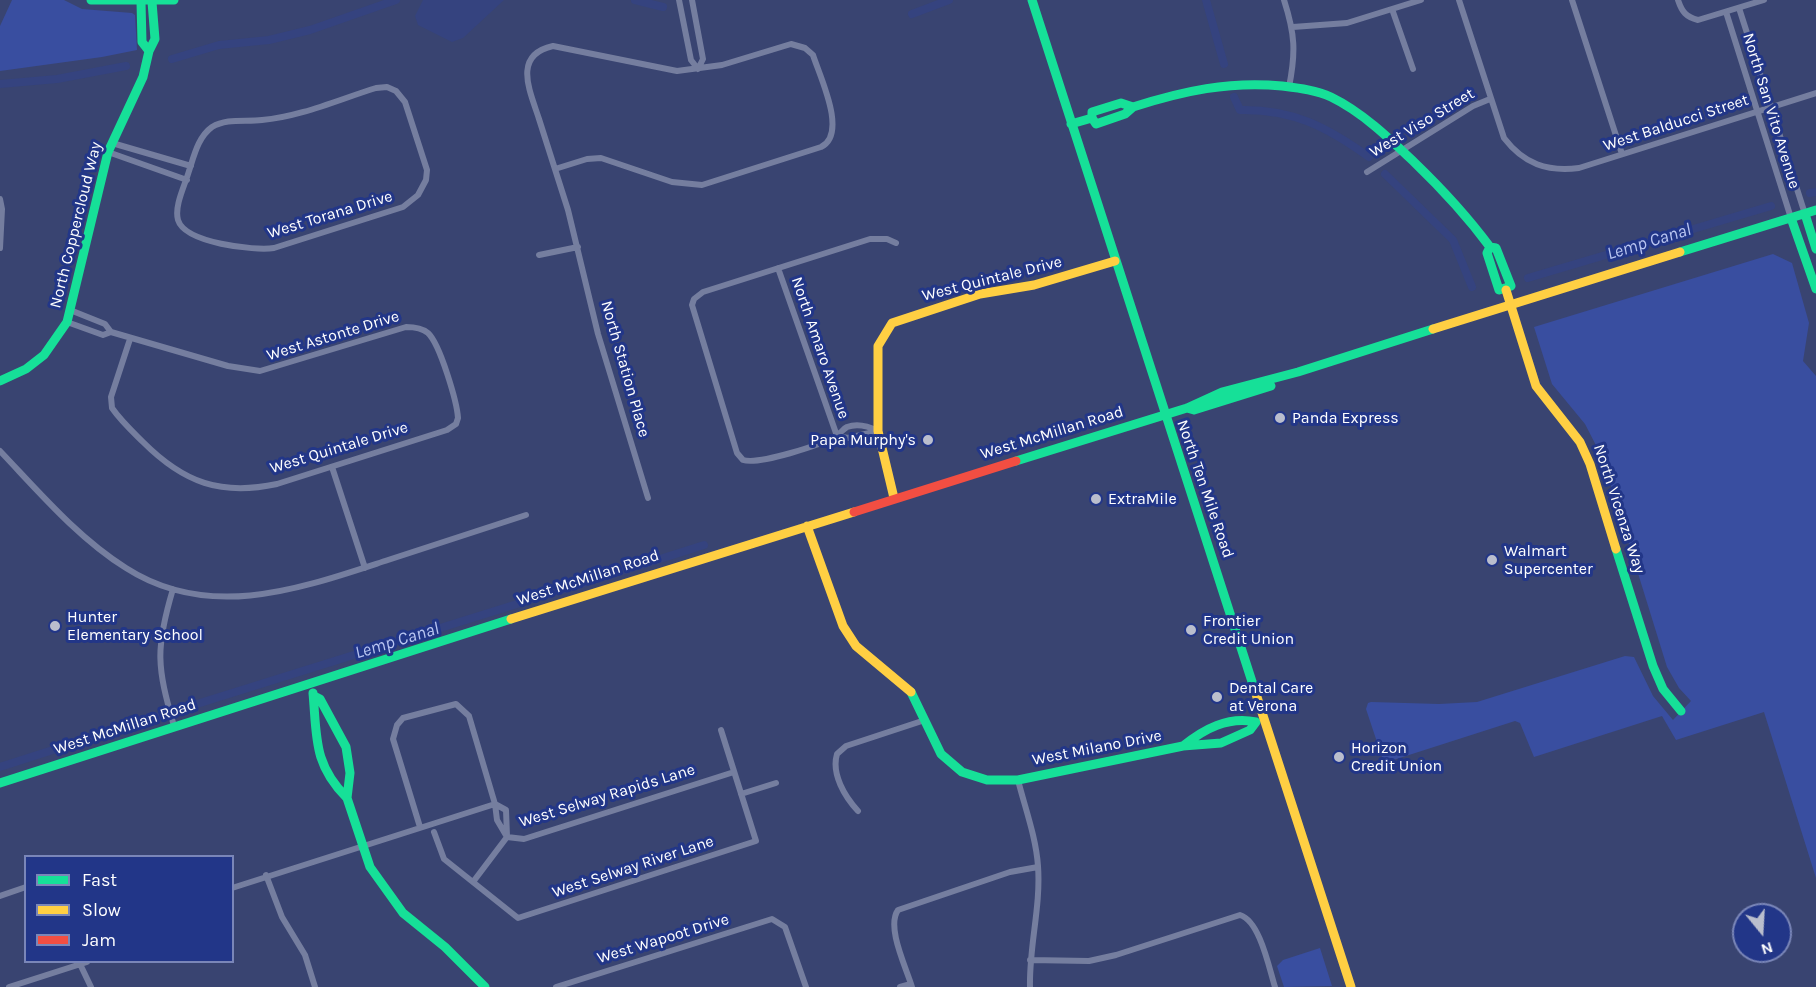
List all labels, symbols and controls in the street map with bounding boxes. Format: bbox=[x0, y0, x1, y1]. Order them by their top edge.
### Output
street label: North San Vito Avenue bbox=[1738, 31, 1804, 191]
street label: West Viso Street bbox=[1366, 84, 1478, 162]
street label: West Balducci Street bbox=[1601, 90, 1751, 156]
street label: North Coppercloud Way bbox=[46, 140, 106, 310]
street label: West Torana Drive bbox=[265, 187, 395, 243]
water label: Lemp Canal bbox=[1604, 219, 1694, 265]
street label: West Quintale Drive bbox=[920, 252, 1064, 306]
street label: North Amaro Avenue bbox=[787, 274, 853, 422]
street label: North Station Place bbox=[596, 299, 654, 439]
street label: West Astonte Drive bbox=[264, 307, 402, 365]
street label: West McMillan Road bbox=[978, 402, 1126, 464]
place label: Panda Express bbox=[1292, 408, 1399, 428]
marker: Panda Express bbox=[1273, 411, 1287, 425]
street label: North Ten Mile Road bbox=[1172, 417, 1238, 561]
street label: West Quintale Drive bbox=[268, 418, 410, 478]
place label: Papa Murphy's bbox=[810, 430, 916, 450]
marker: Papa Murphy's bbox=[921, 433, 935, 447]
street label: North Vicenza Way bbox=[1589, 442, 1649, 576]
place label: ExtraMile bbox=[1108, 489, 1177, 509]
marker: ExtraMile bbox=[1089, 492, 1103, 506]
place label: Walmart Supercenter bbox=[1504, 541, 1593, 579]
street label: West McMillan Road bbox=[514, 546, 662, 610]
marker: Walmart Supercenter bbox=[1485, 553, 1499, 567]
place label: Hunter Elementary School bbox=[67, 607, 203, 645]
place label: Frontier Credit Union bbox=[1203, 611, 1294, 649]
water label: Lemp Canal bbox=[352, 618, 442, 664]
marker: Hunter Elementary School bbox=[48, 619, 62, 633]
marker: Frontier Credit Union bbox=[1184, 623, 1198, 637]
place label: Dental Care at Verona bbox=[1229, 678, 1313, 716]
marker: Dental Care at Verona bbox=[1210, 690, 1224, 704]
street label: West McMillan Road bbox=[51, 695, 199, 759]
street label: West Milano Drive bbox=[1031, 726, 1163, 770]
place label: Horizon Credit Union bbox=[1351, 738, 1442, 776]
marker: Horizon Credit Union bbox=[1332, 750, 1346, 764]
street label: West Selway Rapids Lane bbox=[517, 760, 697, 832]
street label: West Selway River Lane bbox=[550, 832, 716, 902]
legend bbox=[24, 855, 234, 963]
text: Fast bbox=[82, 869, 117, 891]
text: Slow bbox=[82, 899, 121, 921]
north arrow bbox=[1732, 903, 1792, 963]
street label: West Wapoot Drive bbox=[595, 910, 731, 968]
text: Jam bbox=[82, 929, 116, 951]
text: N bbox=[1759, 938, 1776, 959]

